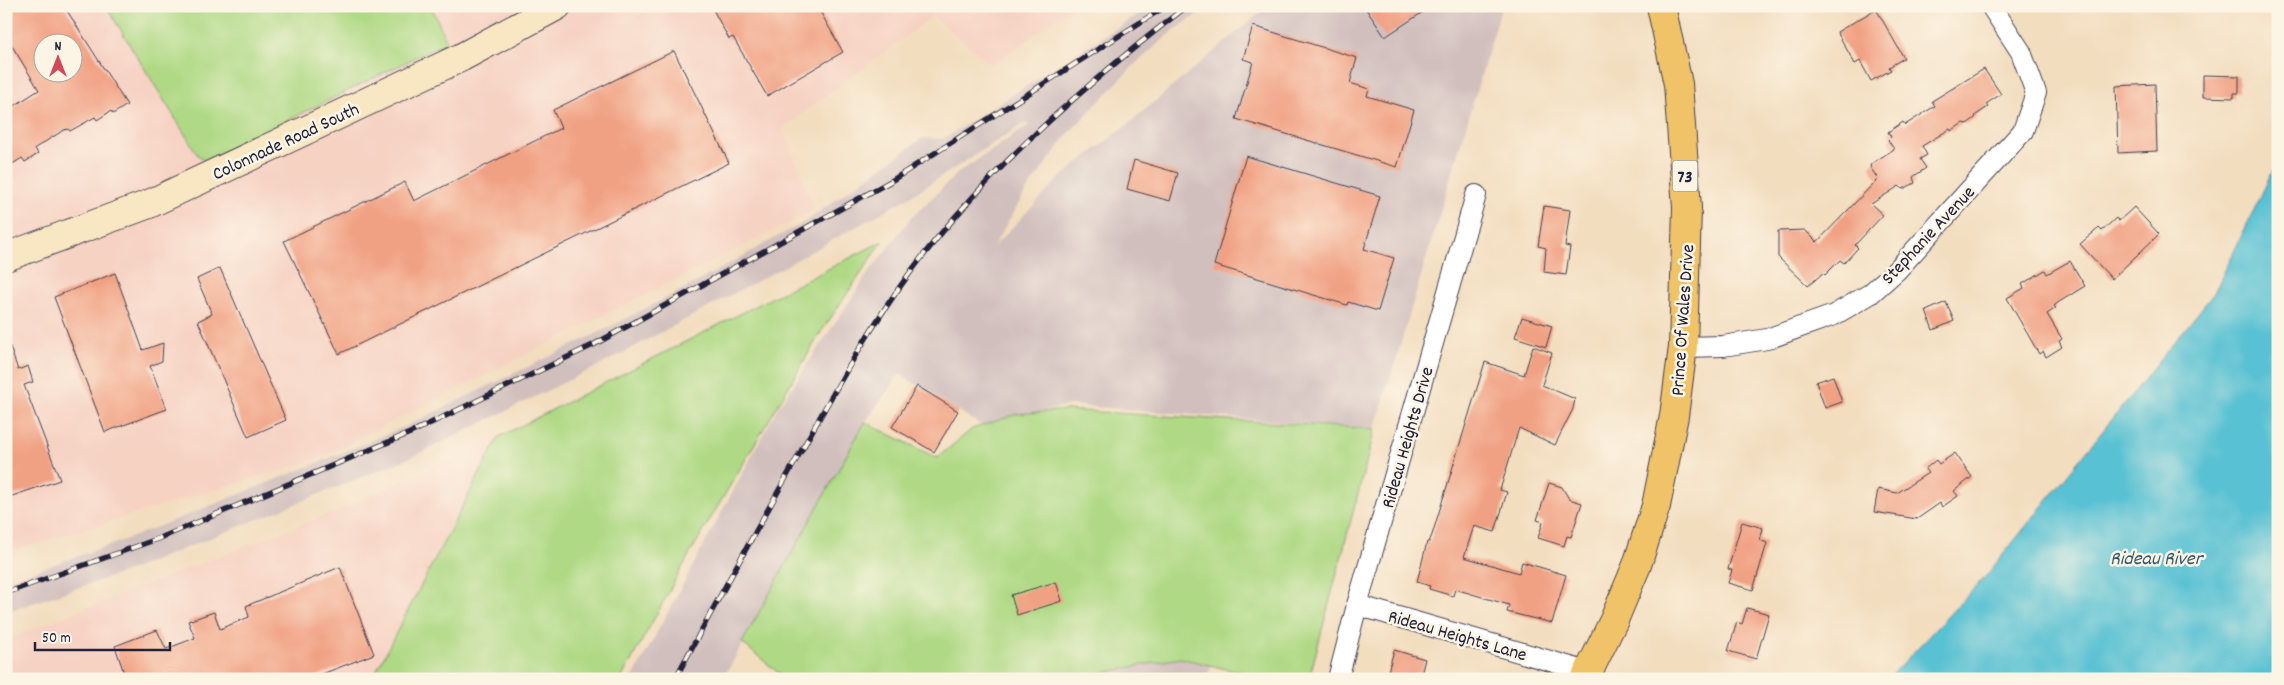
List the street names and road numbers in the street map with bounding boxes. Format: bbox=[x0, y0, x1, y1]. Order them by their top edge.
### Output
street label: Colonnade Road South bbox=[208, 97, 364, 189]
road number: 73 bbox=[1672, 160, 1698, 192]
street label: Stephanie Avenue bbox=[1876, 181, 1983, 292]
street label: Prince Of Wales Drive bbox=[1666, 244, 1703, 397]
street label: Rideau Heights Drive bbox=[1376, 364, 1442, 512]
street label: Rideau Heights Lane bbox=[1384, 605, 1530, 670]

